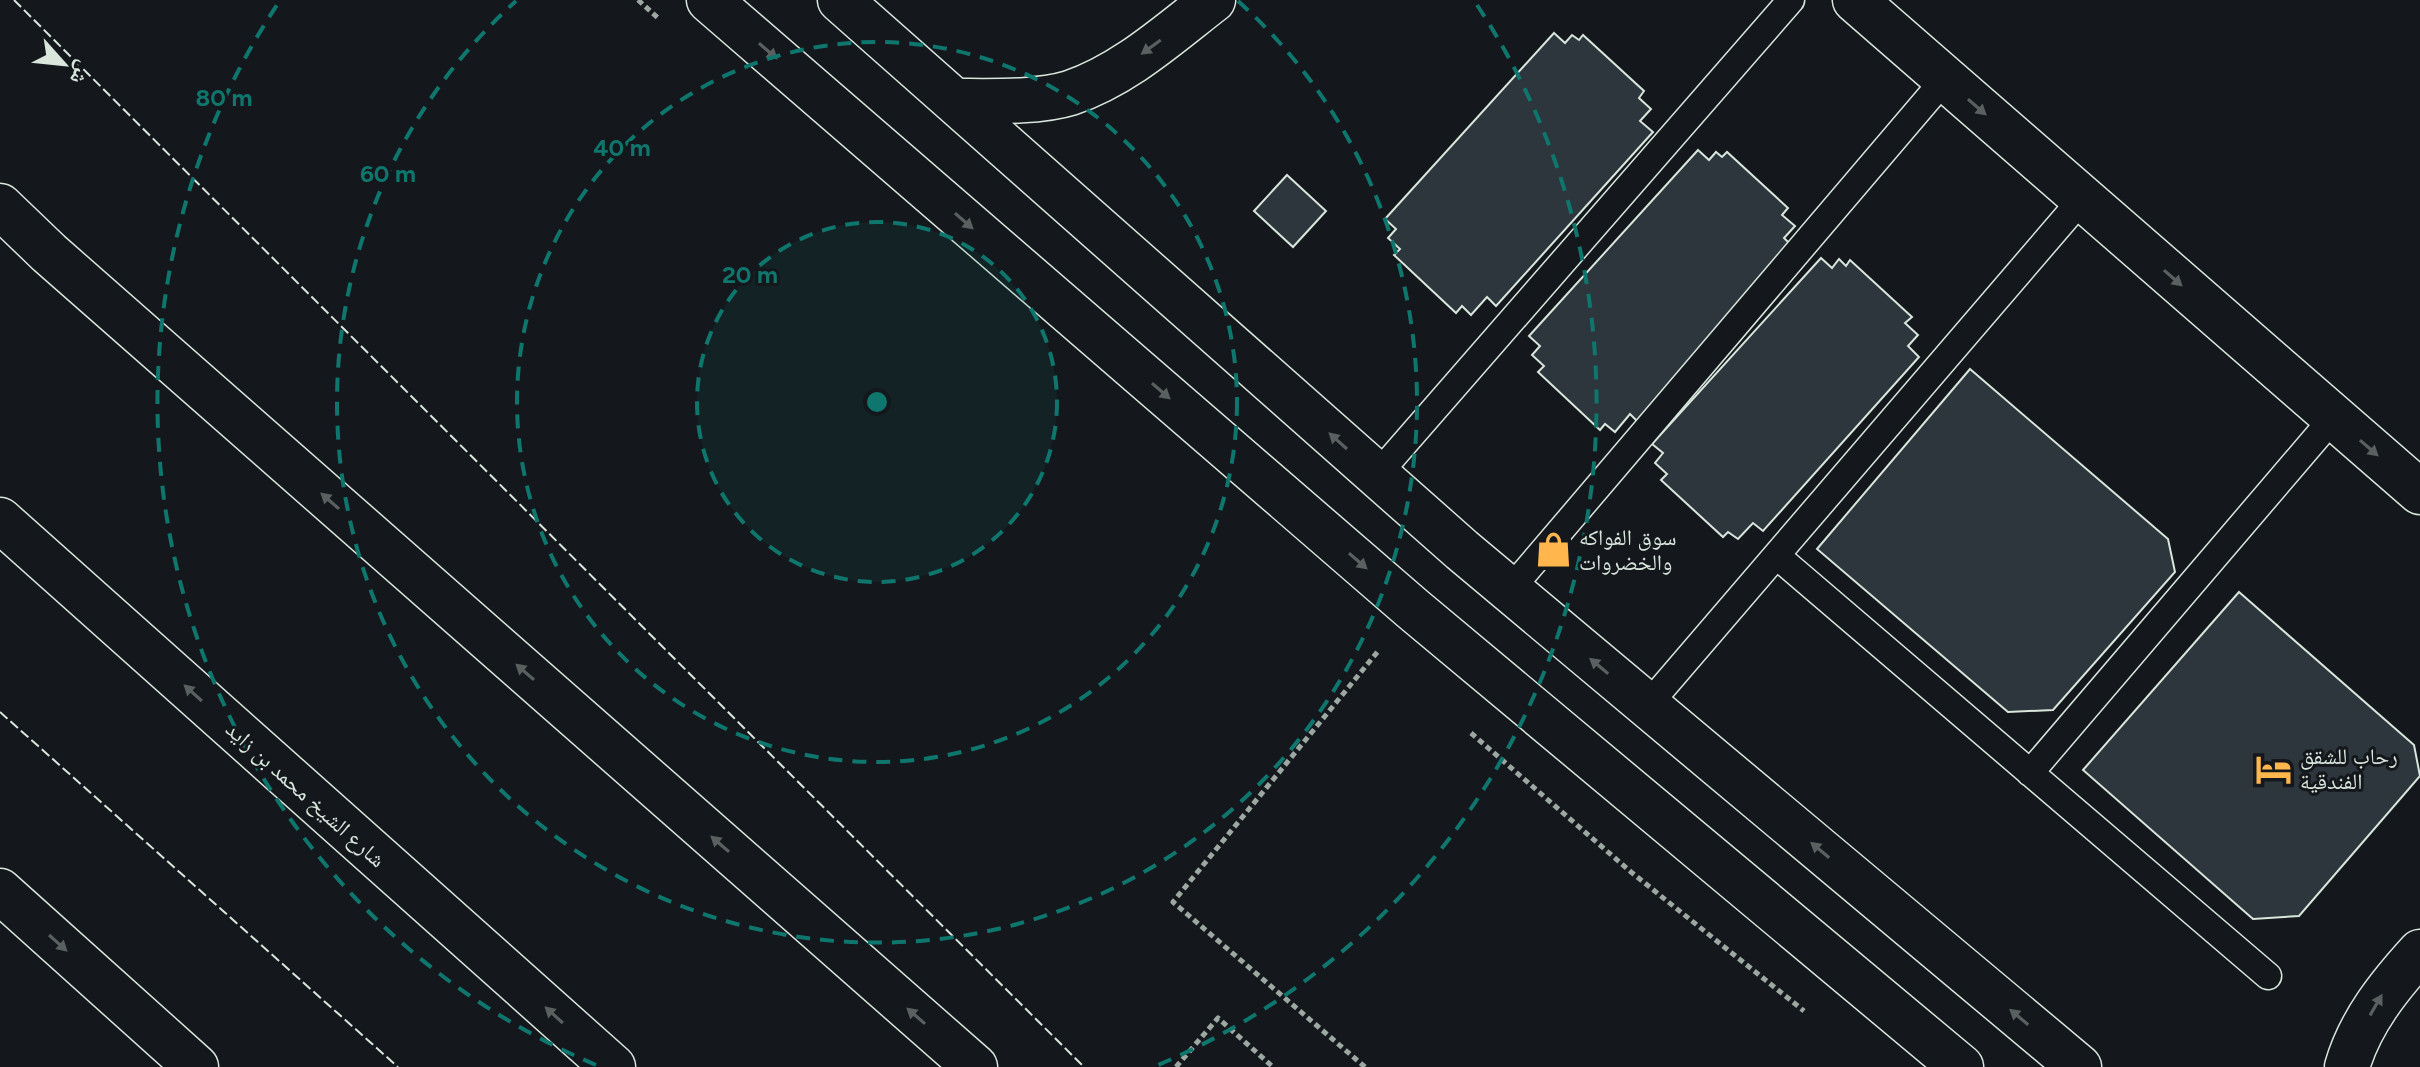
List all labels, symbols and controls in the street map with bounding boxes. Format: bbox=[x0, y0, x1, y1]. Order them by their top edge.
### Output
north arrow bbox=[24, 24, 104, 104]
one-way arrow bbox=[1141, 39, 1161, 55]
one-way arrow bbox=[757, 42, 777, 59]
text: ش bbox=[64, 56, 99, 89]
text: 80 m bbox=[196, 83, 252, 112]
one-way arrow bbox=[1966, 98, 1986, 115]
text: 40 m bbox=[593, 133, 651, 162]
text: 60 m bbox=[360, 159, 416, 188]
one-way arrow bbox=[955, 212, 974, 230]
text: 20 m bbox=[722, 260, 778, 289]
one-way arrow bbox=[2163, 269, 2183, 286]
one-way arrow bbox=[1151, 382, 1171, 400]
centre of rings bbox=[863, 388, 891, 416]
one-way arrow bbox=[1328, 432, 1348, 450]
one-way arrow bbox=[2359, 439, 2379, 456]
one-way arrow bbox=[321, 492, 340, 510]
place label: سوق الفواكه والخضروات bbox=[1579, 524, 1676, 576]
shop icon: سوق الفواكه والخضروات bbox=[1534, 531, 1572, 569]
one-way arrow bbox=[1347, 552, 1367, 569]
one-way arrow bbox=[1589, 658, 1609, 675]
one-way arrow bbox=[516, 664, 535, 682]
one-way arrow bbox=[184, 684, 203, 702]
street label: شارع الشيخ محمد بن زايد bbox=[220, 716, 391, 873]
place label: رحاب للشقق الفندقية bbox=[2300, 743, 2398, 795]
hotel icon: رحاب للشقق الفندقية bbox=[2255, 750, 2293, 788]
one-way arrow bbox=[711, 836, 731, 853]
one-way arrow bbox=[1810, 842, 1830, 859]
one-way arrow bbox=[48, 934, 68, 952]
one-way arrow bbox=[2369, 994, 2383, 1016]
one-way arrow bbox=[545, 1007, 565, 1024]
one-way arrow bbox=[906, 1007, 925, 1025]
one-way arrow bbox=[2009, 1009, 2029, 1026]

